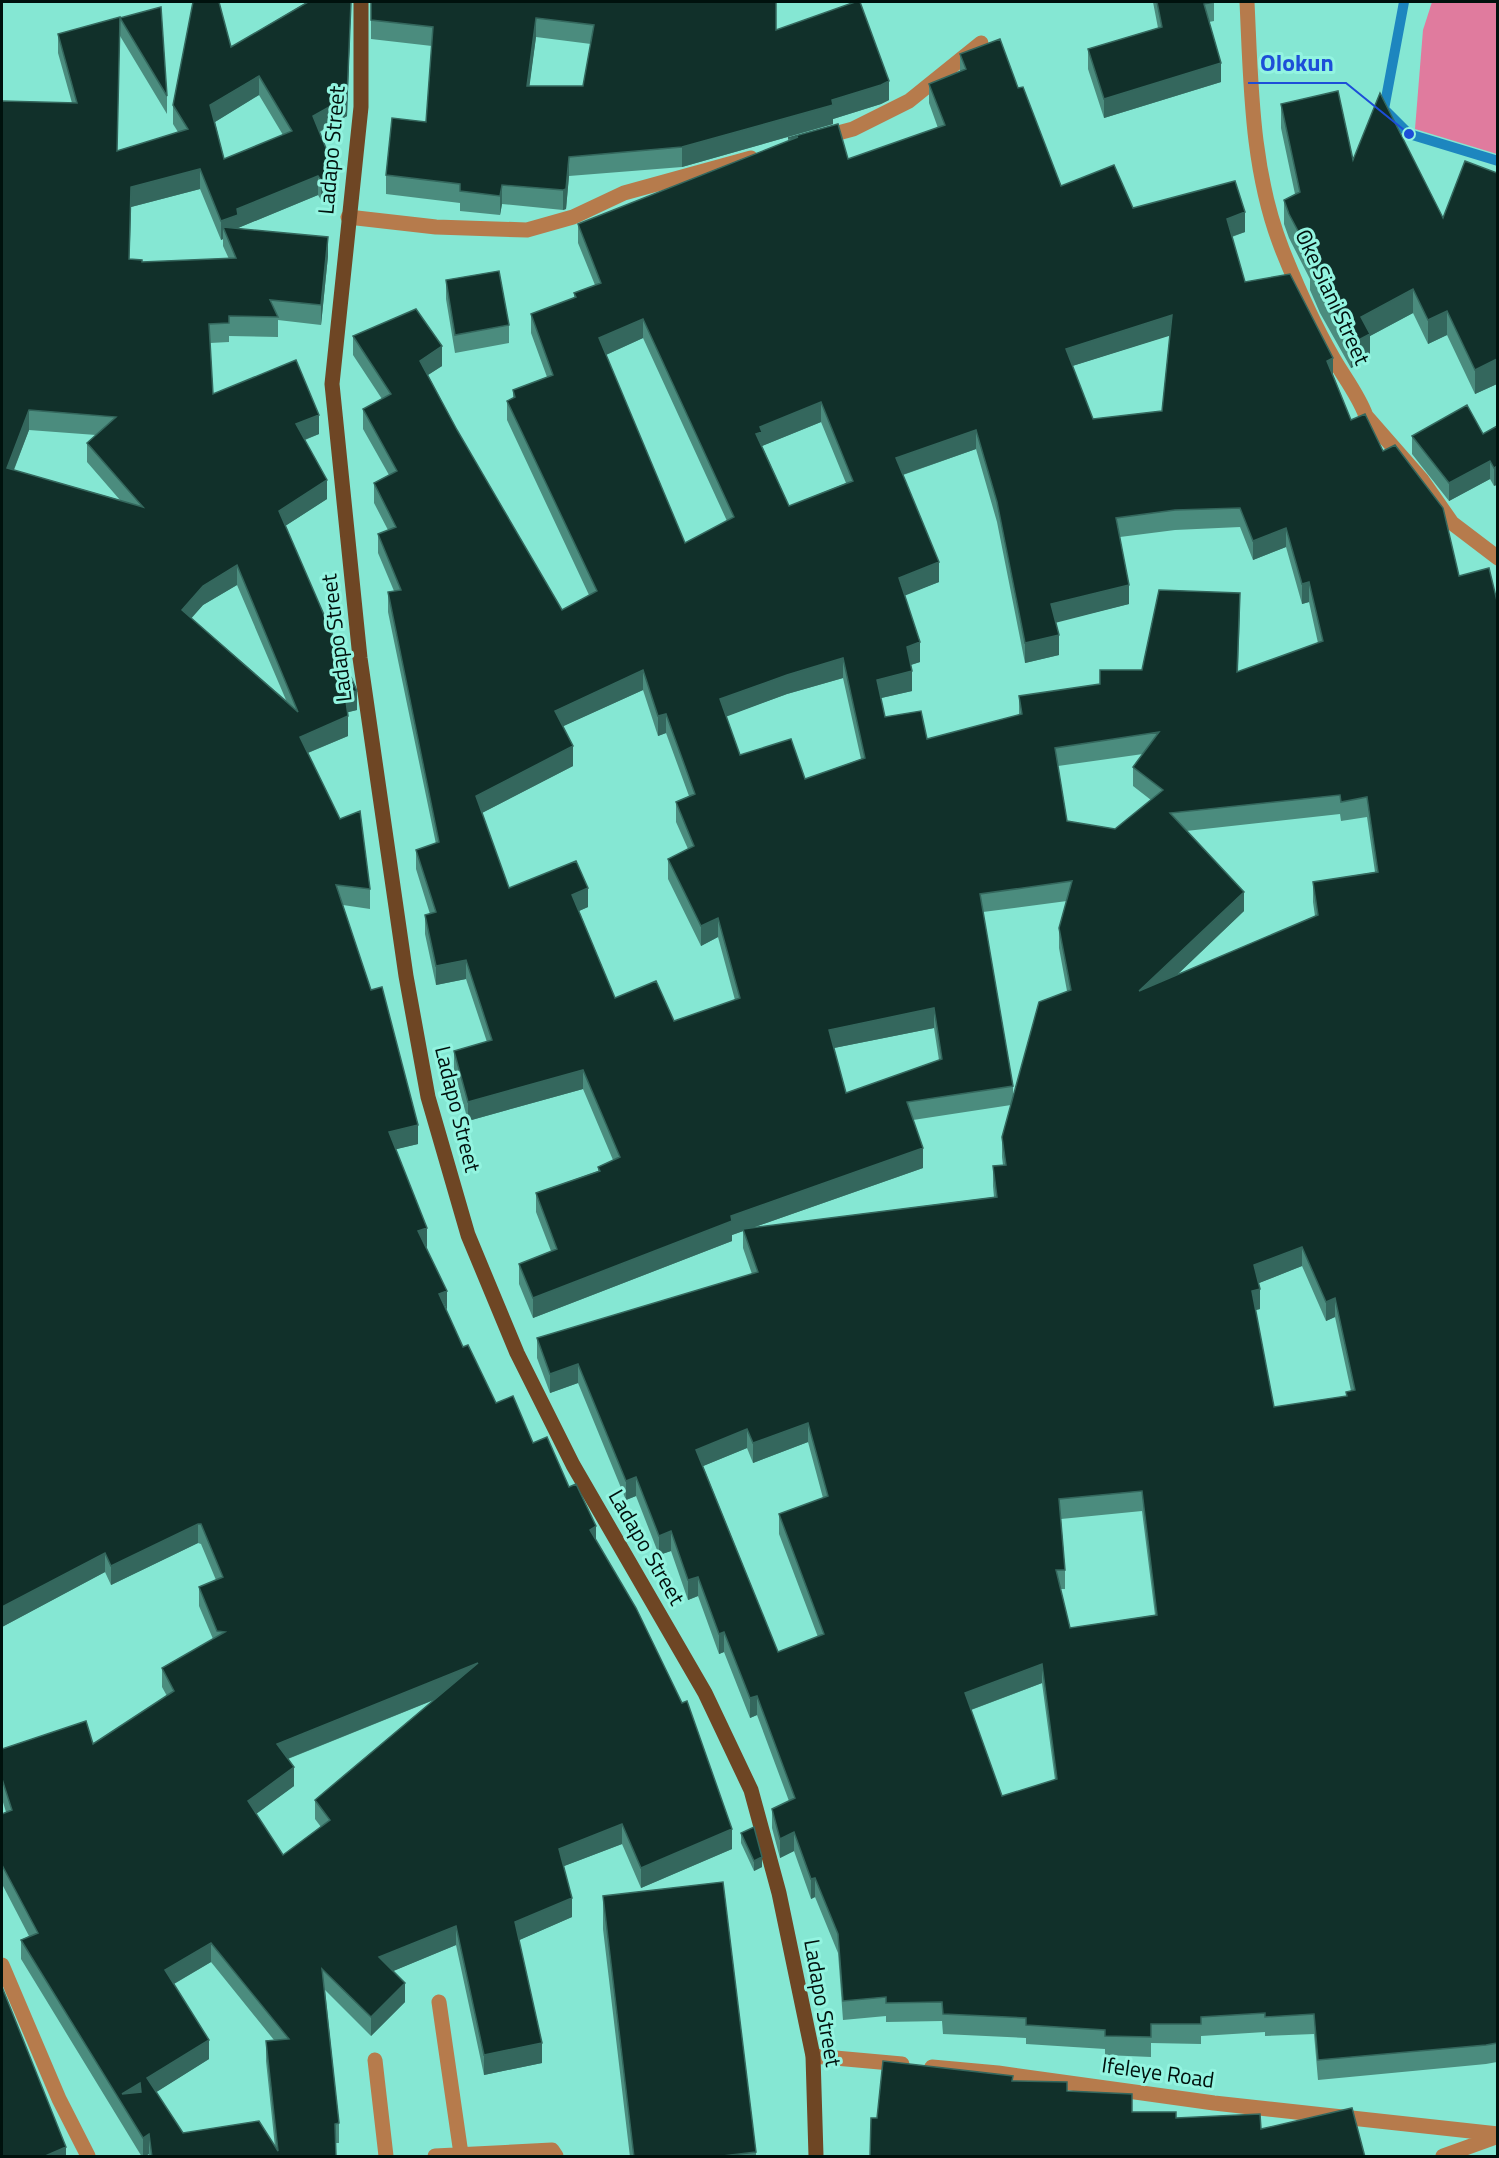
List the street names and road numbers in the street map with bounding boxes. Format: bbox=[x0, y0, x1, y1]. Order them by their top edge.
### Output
street label: Ladapo Street bbox=[308, 84, 354, 216]
street label: Oke Siani Street bbox=[1287, 223, 1380, 371]
street label: Ladapo Street bbox=[311, 572, 361, 704]
street label: Ladapo Street bbox=[426, 1042, 490, 1176]
street label: Ladapo Street bbox=[600, 1483, 694, 1612]
street label: Ladapo Street bbox=[795, 1937, 851, 2070]
street label: Ifeleye Road bbox=[1099, 2047, 1217, 2097]

